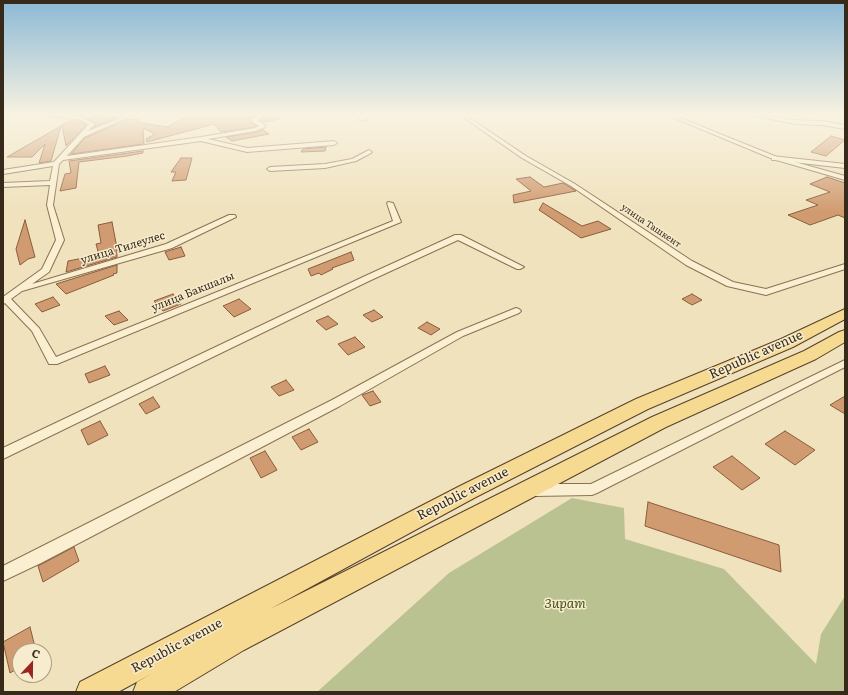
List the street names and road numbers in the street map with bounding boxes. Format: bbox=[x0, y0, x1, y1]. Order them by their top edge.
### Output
street label: улица Ташкент bbox=[619, 202, 683, 250]
street label: улица Тилеулес bbox=[79, 229, 167, 267]
street label: улица Бакшалы bbox=[150, 269, 236, 315]
street label: Republic avenue bbox=[707, 327, 805, 383]
street label: Republic avenue bbox=[415, 464, 511, 524]
street label: Republic avenue bbox=[129, 615, 225, 677]

